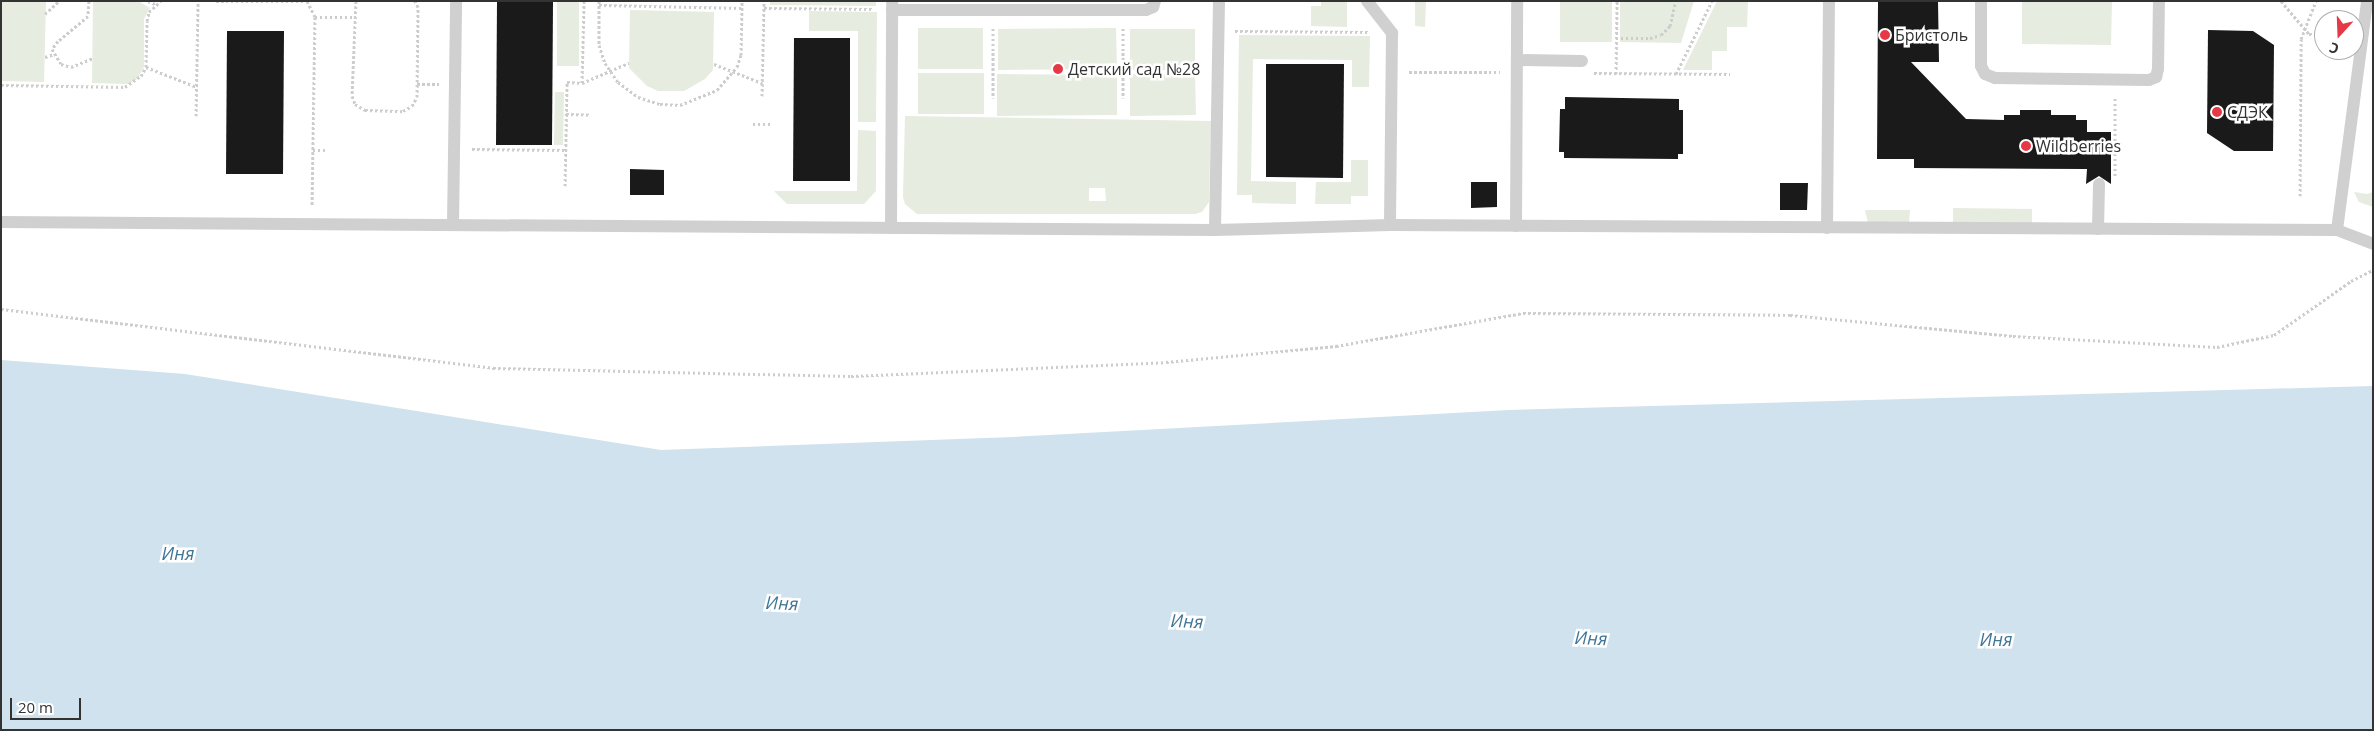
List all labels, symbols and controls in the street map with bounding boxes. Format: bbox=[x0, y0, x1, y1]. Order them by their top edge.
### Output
north arrow bbox=[2314, 10, 2364, 60]
place label: Бристоль bbox=[1895, 25, 1968, 45]
marker: Бристоль bbox=[1879, 29, 1891, 41]
text: С bbox=[2327, 38, 2341, 59]
place label: Детский сад №28 bbox=[1068, 59, 1200, 79]
marker: Детский сад №28 bbox=[1052, 63, 1064, 75]
place label: СДЭК bbox=[2227, 102, 2268, 122]
marker: СДЭК bbox=[2211, 106, 2223, 118]
place label: Wildberries bbox=[2036, 136, 2121, 156]
marker: Wildberries bbox=[2020, 140, 2032, 152]
water label: Иня bbox=[162, 542, 194, 564]
water label: Иня bbox=[765, 592, 799, 614]
water label: Иня bbox=[1170, 610, 1204, 632]
water label: Иня bbox=[1574, 627, 1608, 649]
water label: Иня bbox=[1980, 628, 2012, 650]
scale bar bbox=[12, 688, 84, 720]
text: 20 m bbox=[18, 697, 53, 717]

